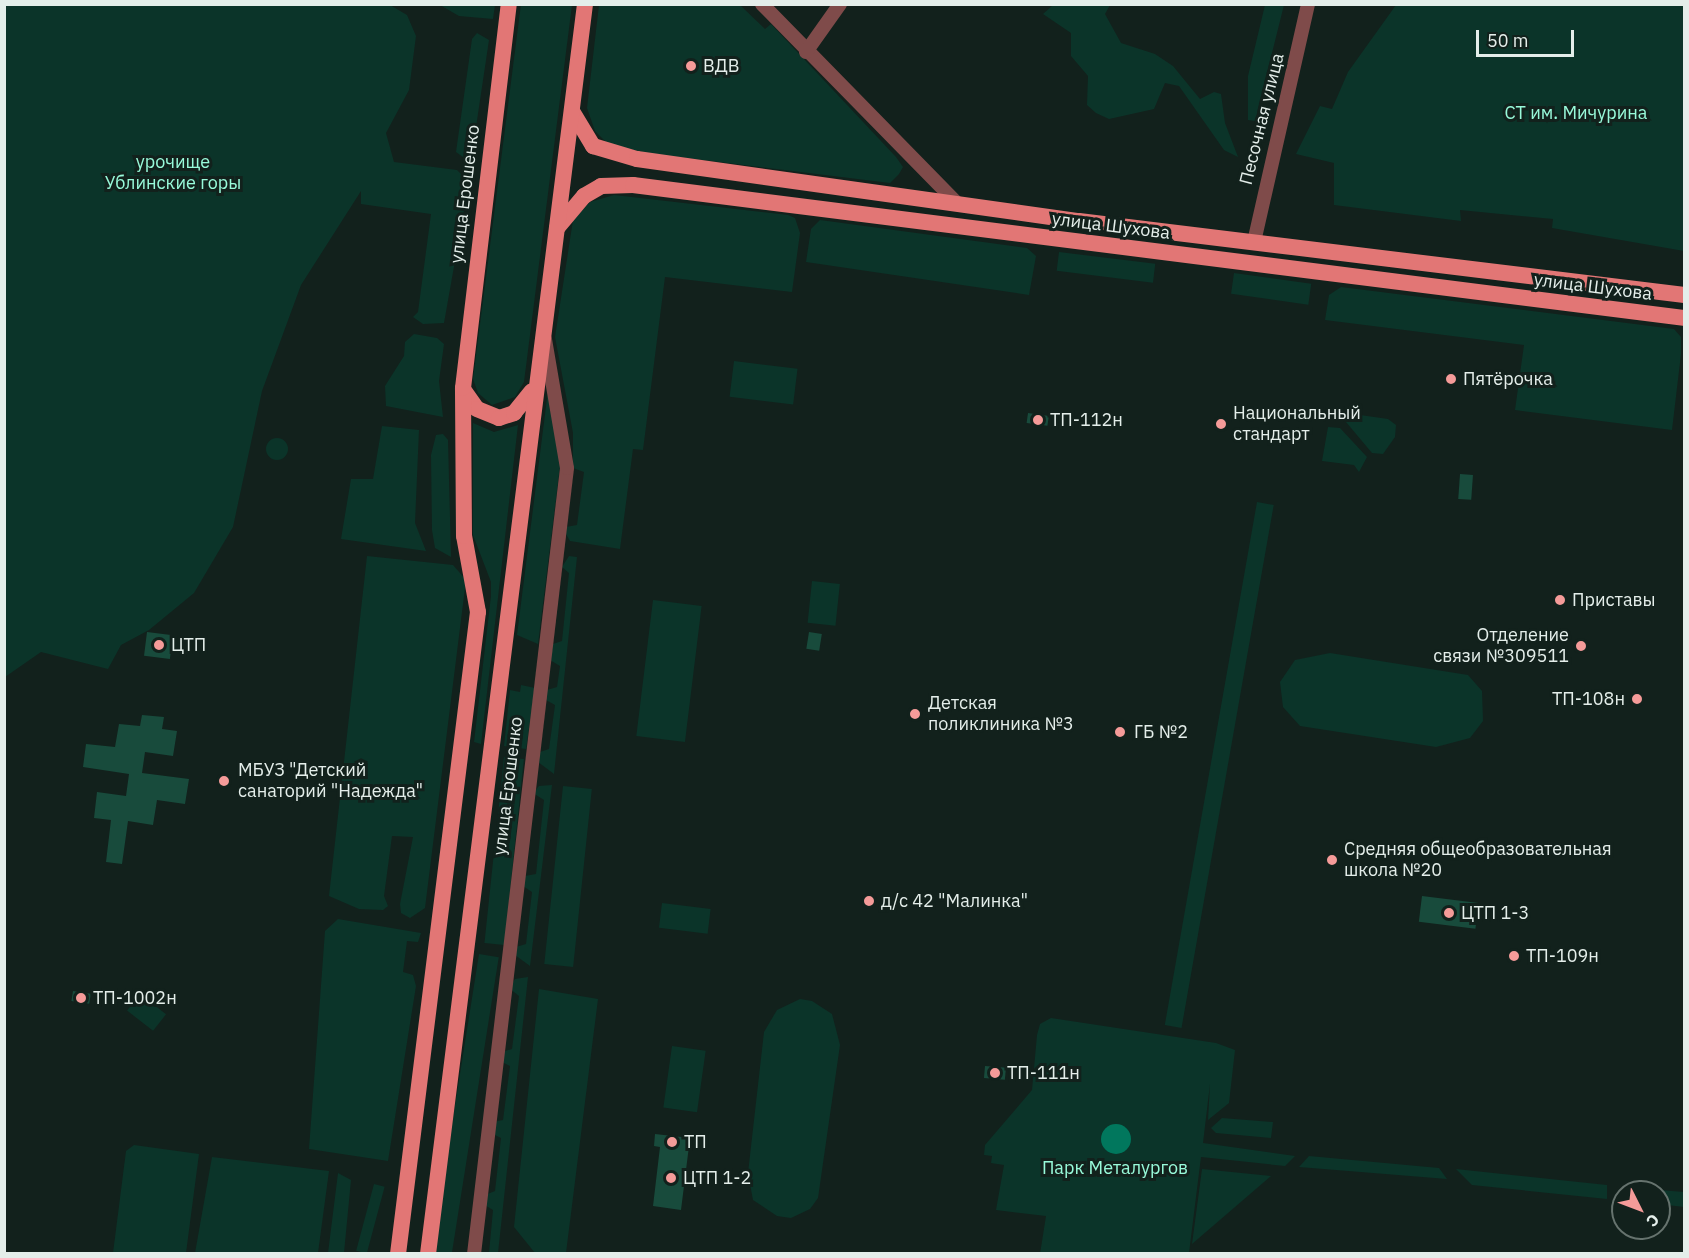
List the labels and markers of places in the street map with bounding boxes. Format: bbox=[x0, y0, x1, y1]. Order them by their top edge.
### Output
place label: ВДВ bbox=[703, 55, 739, 77]
marker: ВДВ bbox=[684, 59, 698, 73]
place label: Пятёрочка bbox=[1463, 368, 1553, 390]
marker: Пятёрочка bbox=[1444, 372, 1458, 386]
place label: Национальный стандарт bbox=[1233, 403, 1361, 446]
place label: ТП-112н bbox=[1050, 409, 1123, 431]
marker: ТП-112н bbox=[1031, 413, 1045, 427]
marker: Национальный стандарт bbox=[1214, 417, 1228, 431]
place label: Приставы bbox=[1572, 589, 1656, 611]
marker: Приставы bbox=[1553, 593, 1567, 607]
place label: Отделение связи №309511 bbox=[1433, 625, 1569, 668]
place label: ЦТП bbox=[171, 634, 206, 656]
marker: ЦТП bbox=[152, 638, 166, 652]
marker: Отделение связи №309511 bbox=[1574, 639, 1588, 653]
place label: ТП-108н bbox=[1552, 688, 1625, 710]
marker: ТП-108н bbox=[1630, 692, 1644, 706]
place label: Детская поликлиника №3 bbox=[928, 693, 1074, 736]
marker: Детская поликлиника №3 bbox=[906, 705, 924, 723]
place label: ГБ №2 bbox=[1134, 721, 1188, 743]
marker: ГБ №2 bbox=[1111, 723, 1129, 741]
place label: МБУЗ "Детский санаторий "Надежда" bbox=[238, 760, 423, 802]
marker: МБУЗ "Детский санаторий "Надежда" bbox=[215, 772, 233, 790]
place label: Средняя общеобразовательная школа №20 bbox=[1344, 839, 1612, 882]
marker: Средняя общеобразовательная школа №20 bbox=[1325, 853, 1339, 867]
place label: д/с 42 "Малинка" bbox=[881, 890, 1028, 912]
marker: д/с 42 "Малинка" bbox=[862, 894, 876, 908]
place label: ЦТП 1-3 bbox=[1461, 902, 1529, 924]
marker: ЦТП 1-3 bbox=[1442, 906, 1456, 920]
place label: ТП-109н bbox=[1526, 945, 1599, 967]
marker: ТП-109н bbox=[1507, 949, 1521, 963]
place label: ТП-1002н bbox=[93, 987, 177, 1009]
marker: ТП-1002н bbox=[74, 991, 88, 1005]
place label: ТП-111н bbox=[1007, 1062, 1080, 1084]
marker: ТП-111н bbox=[988, 1066, 1002, 1080]
place label: ТП bbox=[684, 1131, 707, 1153]
marker: ТП bbox=[665, 1135, 679, 1149]
place label: ЦТП 1-2 bbox=[683, 1167, 751, 1189]
marker: ЦТП 1-2 bbox=[664, 1171, 678, 1185]

